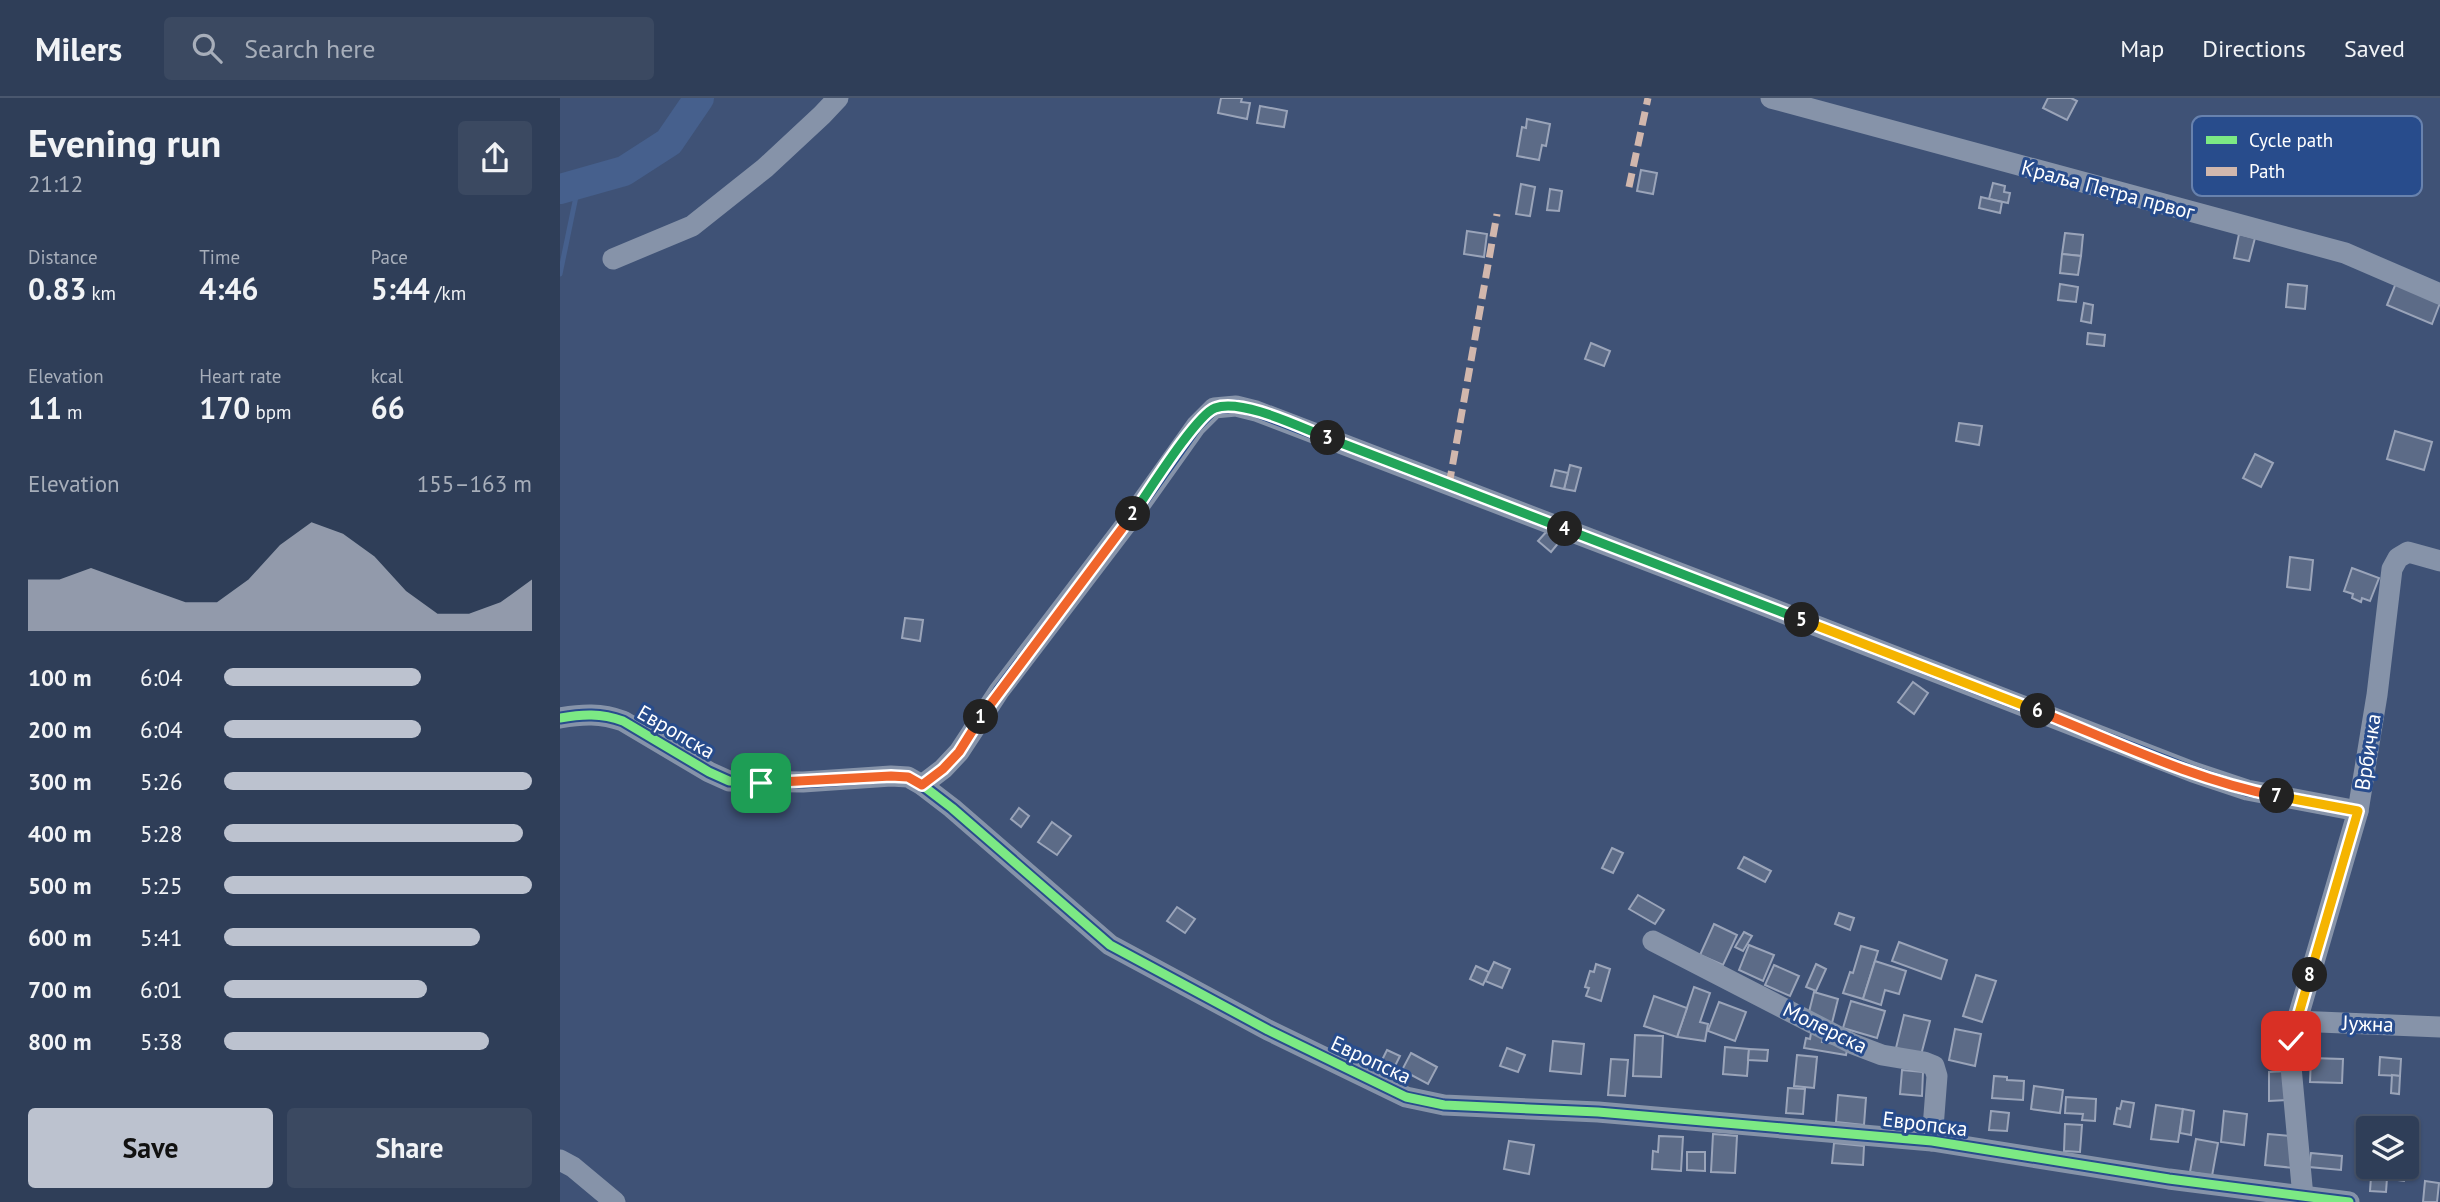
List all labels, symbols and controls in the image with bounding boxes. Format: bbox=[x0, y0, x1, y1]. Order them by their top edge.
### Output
search box bbox=[164, 17, 654, 80]
text: Milers bbox=[35, 27, 122, 70]
icon: search bbox=[188, 29, 226, 67]
text: Search here bbox=[244, 32, 375, 65]
text: Map bbox=[2120, 33, 2164, 64]
text: Directions bbox=[2202, 33, 2306, 64]
text: Saved bbox=[2344, 33, 2405, 64]
legend bbox=[2192, 116, 2422, 196]
text: Evening run bbox=[28, 118, 221, 167]
button: share bbox=[458, 121, 532, 195]
text: Cycle path bbox=[2249, 128, 2333, 152]
street label: Краља Петра првог bbox=[2019, 153, 2198, 226]
text: Path bbox=[2249, 159, 2285, 183]
text: 21:12 bbox=[28, 169, 83, 198]
text: Distance bbox=[28, 245, 98, 269]
text: Time bbox=[199, 245, 240, 269]
text: Pace bbox=[371, 245, 408, 269]
text: 0.83 bbox=[28, 269, 86, 308]
text: 4:46 bbox=[199, 269, 258, 308]
text: 5:44 bbox=[371, 269, 430, 308]
text: km bbox=[86, 281, 116, 305]
text: /km bbox=[430, 281, 466, 305]
text: Elevation bbox=[28, 364, 104, 388]
text: Heart rate bbox=[199, 364, 281, 388]
text: kcal bbox=[371, 364, 403, 388]
text: 11 bbox=[28, 388, 62, 427]
text: 170 bbox=[199, 388, 250, 427]
text: 66 bbox=[371, 388, 405, 427]
text: m bbox=[62, 400, 83, 424]
text: bpm bbox=[250, 400, 291, 424]
pin: 3 bbox=[1310, 420, 1346, 456]
text: 3 bbox=[1322, 425, 1333, 449]
text: Elevation bbox=[28, 469, 120, 498]
text: 155–163 m bbox=[417, 469, 532, 498]
pin: 2 bbox=[1116, 496, 1150, 532]
text: 2 bbox=[1127, 501, 1138, 525]
pin: 4 bbox=[1548, 512, 1583, 546]
text: 4 bbox=[1559, 516, 1570, 540]
pin: 5 bbox=[1784, 602, 1820, 638]
text: 5 bbox=[1796, 607, 1807, 631]
text: 100 m bbox=[28, 663, 91, 692]
text: 6:04 bbox=[140, 663, 183, 692]
pin: 6 bbox=[2020, 694, 2056, 728]
street label: Европска bbox=[632, 698, 720, 765]
text: 6 bbox=[2032, 698, 2043, 722]
pin: 1 bbox=[964, 700, 998, 734]
text: 1 bbox=[975, 704, 986, 728]
street label: Врбичка bbox=[2348, 712, 2387, 792]
text: 200 m bbox=[28, 715, 91, 744]
text: 6:04 bbox=[140, 715, 183, 744]
pin bbox=[731, 753, 791, 813]
icon: arrive bbox=[742, 764, 780, 802]
text: 300 m bbox=[28, 767, 91, 796]
text: 5:26 bbox=[140, 767, 183, 796]
pin: 7 bbox=[2260, 778, 2294, 814]
text: 7 bbox=[2271, 783, 2282, 807]
text: 400 m bbox=[28, 819, 91, 848]
text: 5:28 bbox=[140, 819, 183, 848]
text: 500 m bbox=[28, 871, 91, 900]
text: 5:25 bbox=[140, 871, 183, 900]
text: 600 m bbox=[28, 923, 91, 952]
text: 5:41 bbox=[140, 923, 183, 952]
pin: 8 bbox=[2292, 958, 2328, 992]
text: 8 bbox=[2304, 962, 2315, 986]
text: 700 m bbox=[28, 975, 91, 1004]
text: 6:01 bbox=[140, 975, 183, 1004]
street label: Молерска bbox=[1779, 996, 1872, 1059]
street label: Јужна bbox=[2341, 1009, 2394, 1038]
pin bbox=[2261, 1011, 2321, 1071]
icon: check bbox=[2272, 1022, 2310, 1060]
text: 800 m bbox=[28, 1027, 91, 1056]
text: 5:38 bbox=[140, 1027, 183, 1056]
street label: Европска bbox=[1327, 1029, 1416, 1090]
street label: Европска bbox=[1881, 1105, 1969, 1142]
button: Save bbox=[28, 1108, 273, 1188]
button: Share bbox=[287, 1108, 532, 1188]
map controls bbox=[2356, 1116, 2419, 1179]
button: layers bbox=[2356, 1116, 2419, 1179]

